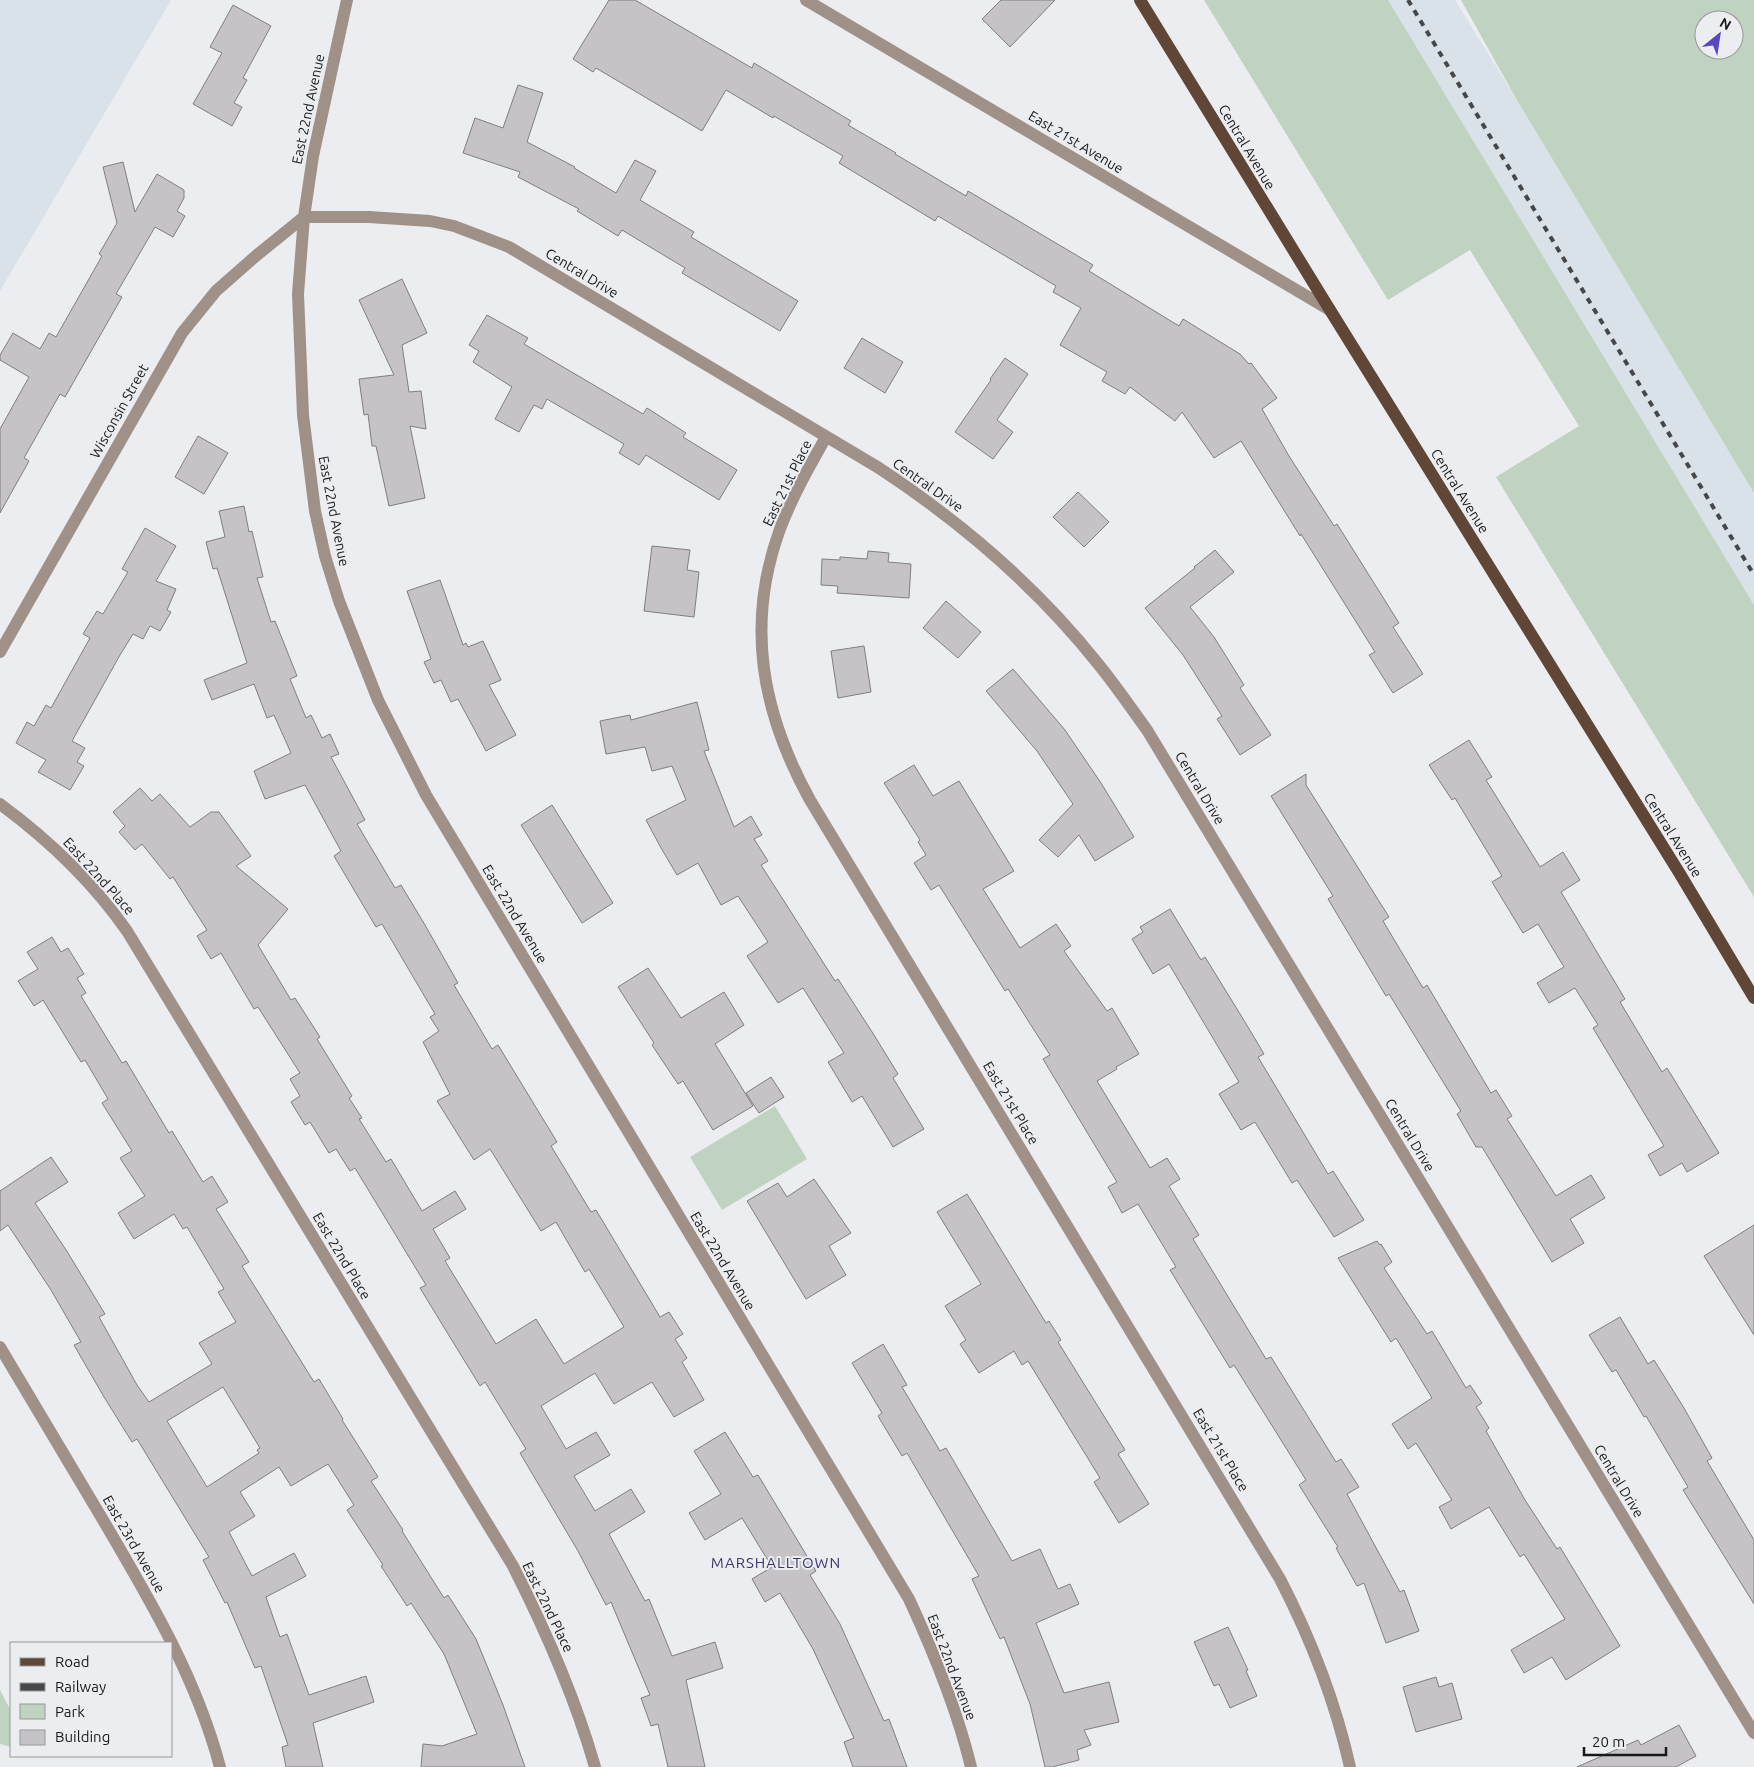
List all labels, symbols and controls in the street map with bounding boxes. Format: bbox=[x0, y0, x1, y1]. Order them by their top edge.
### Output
north arrow bbox=[1694, 10, 1744, 60]
text: N bbox=[1717, 14, 1734, 33]
street label: East 22nd Avenue bbox=[289, 52, 327, 166]
street label: Central Avenue bbox=[1215, 102, 1279, 192]
street label: East 21st Avenue bbox=[1026, 107, 1126, 177]
street label: Central Drive bbox=[543, 245, 621, 301]
street label: Wisconsin Street bbox=[87, 361, 152, 461]
street label: East 21st Place bbox=[759, 437, 815, 529]
street label: Central Avenue bbox=[1428, 446, 1492, 536]
street label: East 22nd Avenue bbox=[315, 454, 353, 568]
street label: Central Drive bbox=[890, 455, 966, 515]
street label: Central Drive bbox=[1172, 749, 1228, 827]
street label: Central Avenue bbox=[1641, 790, 1705, 880]
street label: East 22nd Place bbox=[60, 834, 138, 918]
street label: East 22nd Avenue bbox=[479, 862, 551, 966]
street label: East 21st Place bbox=[980, 1059, 1042, 1147]
street label: Central Drive bbox=[1382, 1096, 1438, 1174]
street label: East 22nd Avenue bbox=[687, 1209, 759, 1313]
street label: East 22nd Place bbox=[310, 1210, 374, 1302]
street label: East 21st Place bbox=[1190, 1406, 1252, 1494]
street label: Central Drive bbox=[1591, 1442, 1647, 1520]
street label: East 23rd Avenue bbox=[100, 1493, 168, 1595]
district label: MARSHALLTOWN bbox=[711, 1554, 841, 1571]
street label: East 22nd Place bbox=[519, 1559, 577, 1655]
street label: East 22nd Avenue bbox=[924, 1612, 980, 1722]
legend bbox=[10, 1642, 172, 1757]
text: Road bbox=[55, 1653, 90, 1670]
text: Railway bbox=[55, 1678, 106, 1695]
text: Park bbox=[55, 1703, 85, 1720]
scale bar bbox=[1584, 1724, 1666, 1756]
text: Building bbox=[55, 1728, 110, 1745]
text: 20 m bbox=[1592, 1733, 1625, 1750]

